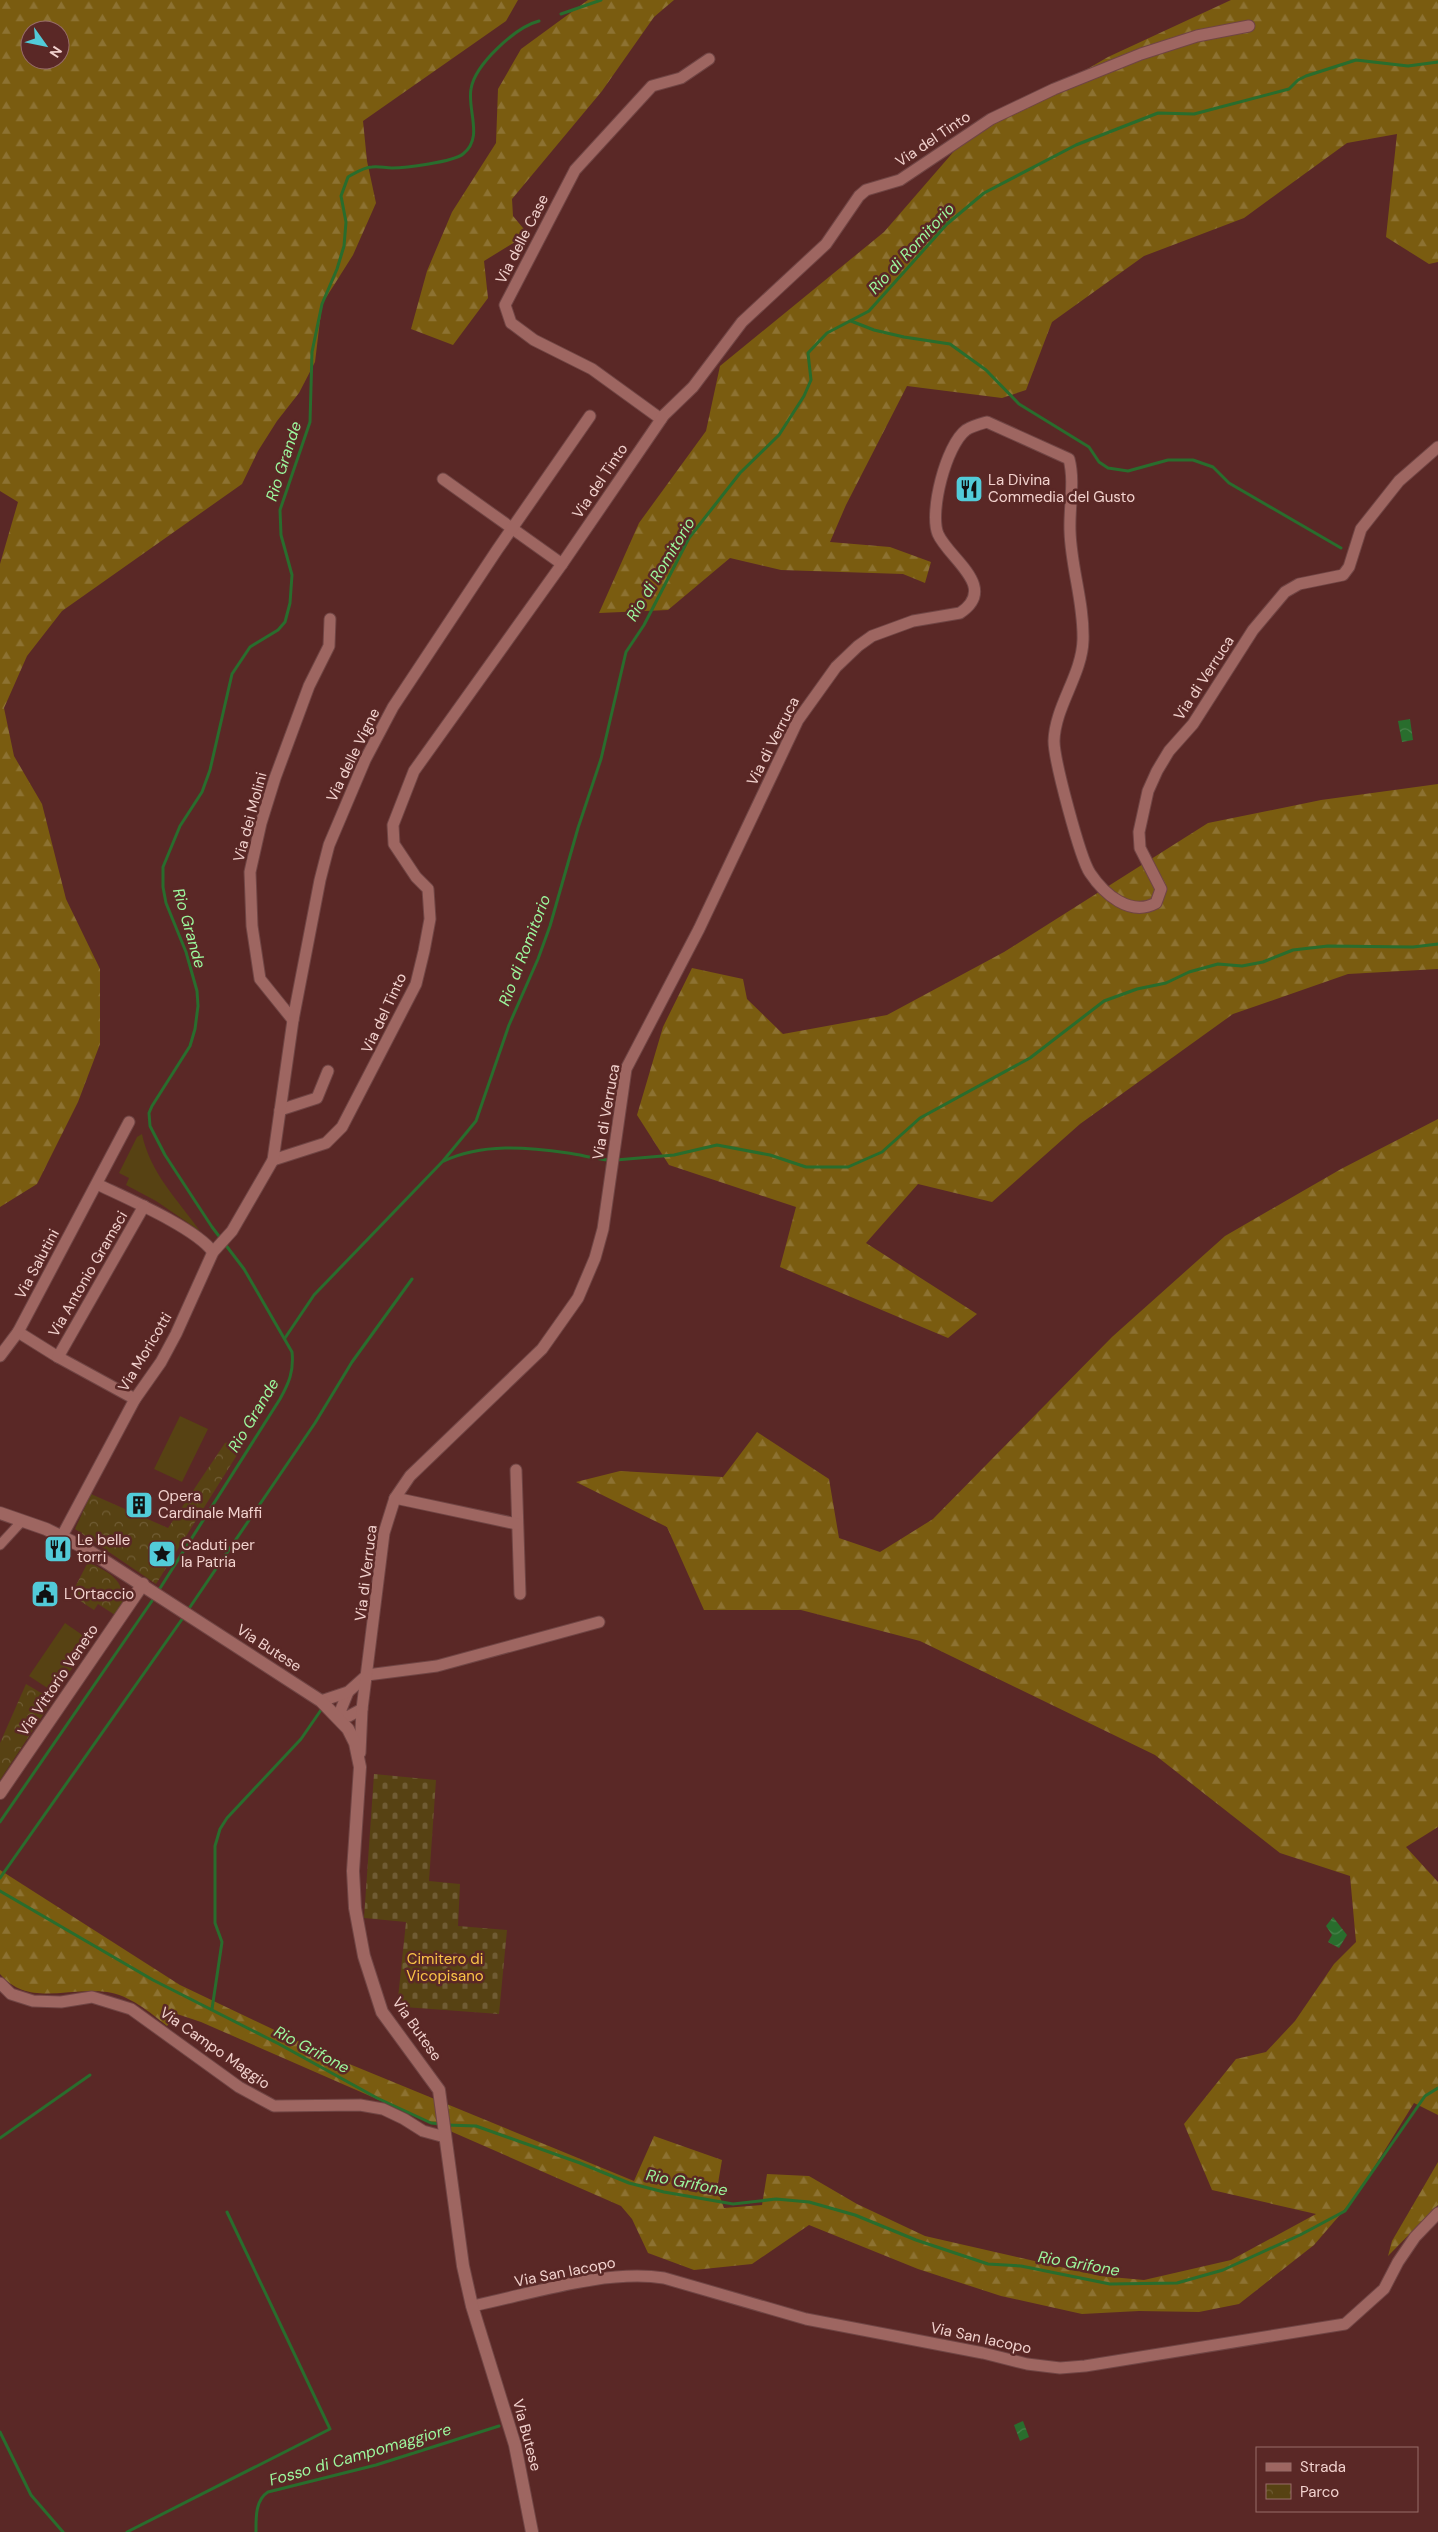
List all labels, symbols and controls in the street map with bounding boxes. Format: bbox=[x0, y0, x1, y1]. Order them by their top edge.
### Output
north arrow bbox=[20, 20, 70, 70]
text: N bbox=[46, 43, 66, 61]
street label: Via del Tinto bbox=[892, 107, 974, 171]
street label: Via delle Case bbox=[491, 191, 553, 287]
water label: Rio di Romitorio bbox=[864, 198, 959, 298]
water label: Rio Grande bbox=[261, 419, 306, 504]
street label: Via del Tinto bbox=[568, 440, 632, 522]
place label: La Divina Commedia del Gusto bbox=[988, 470, 1135, 507]
restaurant icon: La Divina Commedia del Gusto bbox=[954, 474, 984, 504]
water label: Rio di Romitorio bbox=[621, 514, 700, 625]
street label: Via di Verruca bbox=[1169, 632, 1239, 724]
street label: Via di Verruca bbox=[742, 693, 804, 789]
street label: Via delle Vigne bbox=[322, 705, 384, 805]
street label: Via dei Molini bbox=[228, 770, 272, 864]
water label: Rio Grande bbox=[168, 886, 211, 971]
water label: Rio di Romitorio bbox=[494, 892, 555, 1009]
street label: Via del Tinto bbox=[357, 970, 411, 1056]
street label: Via di Verruca bbox=[588, 1063, 624, 1161]
street label: Via Antonio Gramsci bbox=[44, 1207, 132, 1341]
street label: Via Salutini bbox=[10, 1226, 64, 1302]
street label: Via Moricotti bbox=[114, 1309, 176, 1395]
water label: Rio Grande bbox=[223, 1374, 284, 1456]
place label: Opera Cardinale Maffi bbox=[158, 1486, 262, 1523]
building icon: Opera Cardinale Maffi bbox=[124, 1490, 154, 1520]
street label: Via di Verruca bbox=[350, 1524, 382, 1622]
place label: Le belle torri bbox=[77, 1530, 130, 1567]
restaurant icon: Le belle torri bbox=[43, 1534, 73, 1564]
place label: Caduti per la Patria bbox=[181, 1535, 255, 1572]
place icon: Caduti per la Patria bbox=[147, 1539, 177, 1569]
public building icon: L'Ortaccio bbox=[30, 1579, 60, 1609]
place label: L'Ortaccio bbox=[64, 1584, 134, 1604]
street label: Via Vittorio Veneto bbox=[13, 1620, 103, 1740]
street label: Via Butese bbox=[233, 1620, 305, 1676]
park label: Cimitero di Vicopisano bbox=[406, 1949, 484, 1986]
street label: Via Butese bbox=[388, 1993, 446, 2065]
street label: Via Campo Maggio bbox=[156, 2002, 274, 2094]
water label: Rio Grifone bbox=[270, 2021, 353, 2078]
water label: Rio Grifone bbox=[644, 2164, 729, 2201]
water label: Rio Grifone bbox=[1036, 2246, 1121, 2281]
street label: Via San Iacopo bbox=[513, 2252, 617, 2292]
street label: Via San Iacopo bbox=[929, 2318, 1033, 2358]
street label: Via Butese bbox=[508, 2397, 546, 2473]
water label: Fosso di Campomaggiore bbox=[267, 2418, 454, 2491]
legend bbox=[1256, 2447, 1418, 2512]
text: Strada bbox=[1300, 2457, 1346, 2477]
text: Parco bbox=[1300, 2482, 1339, 2502]

